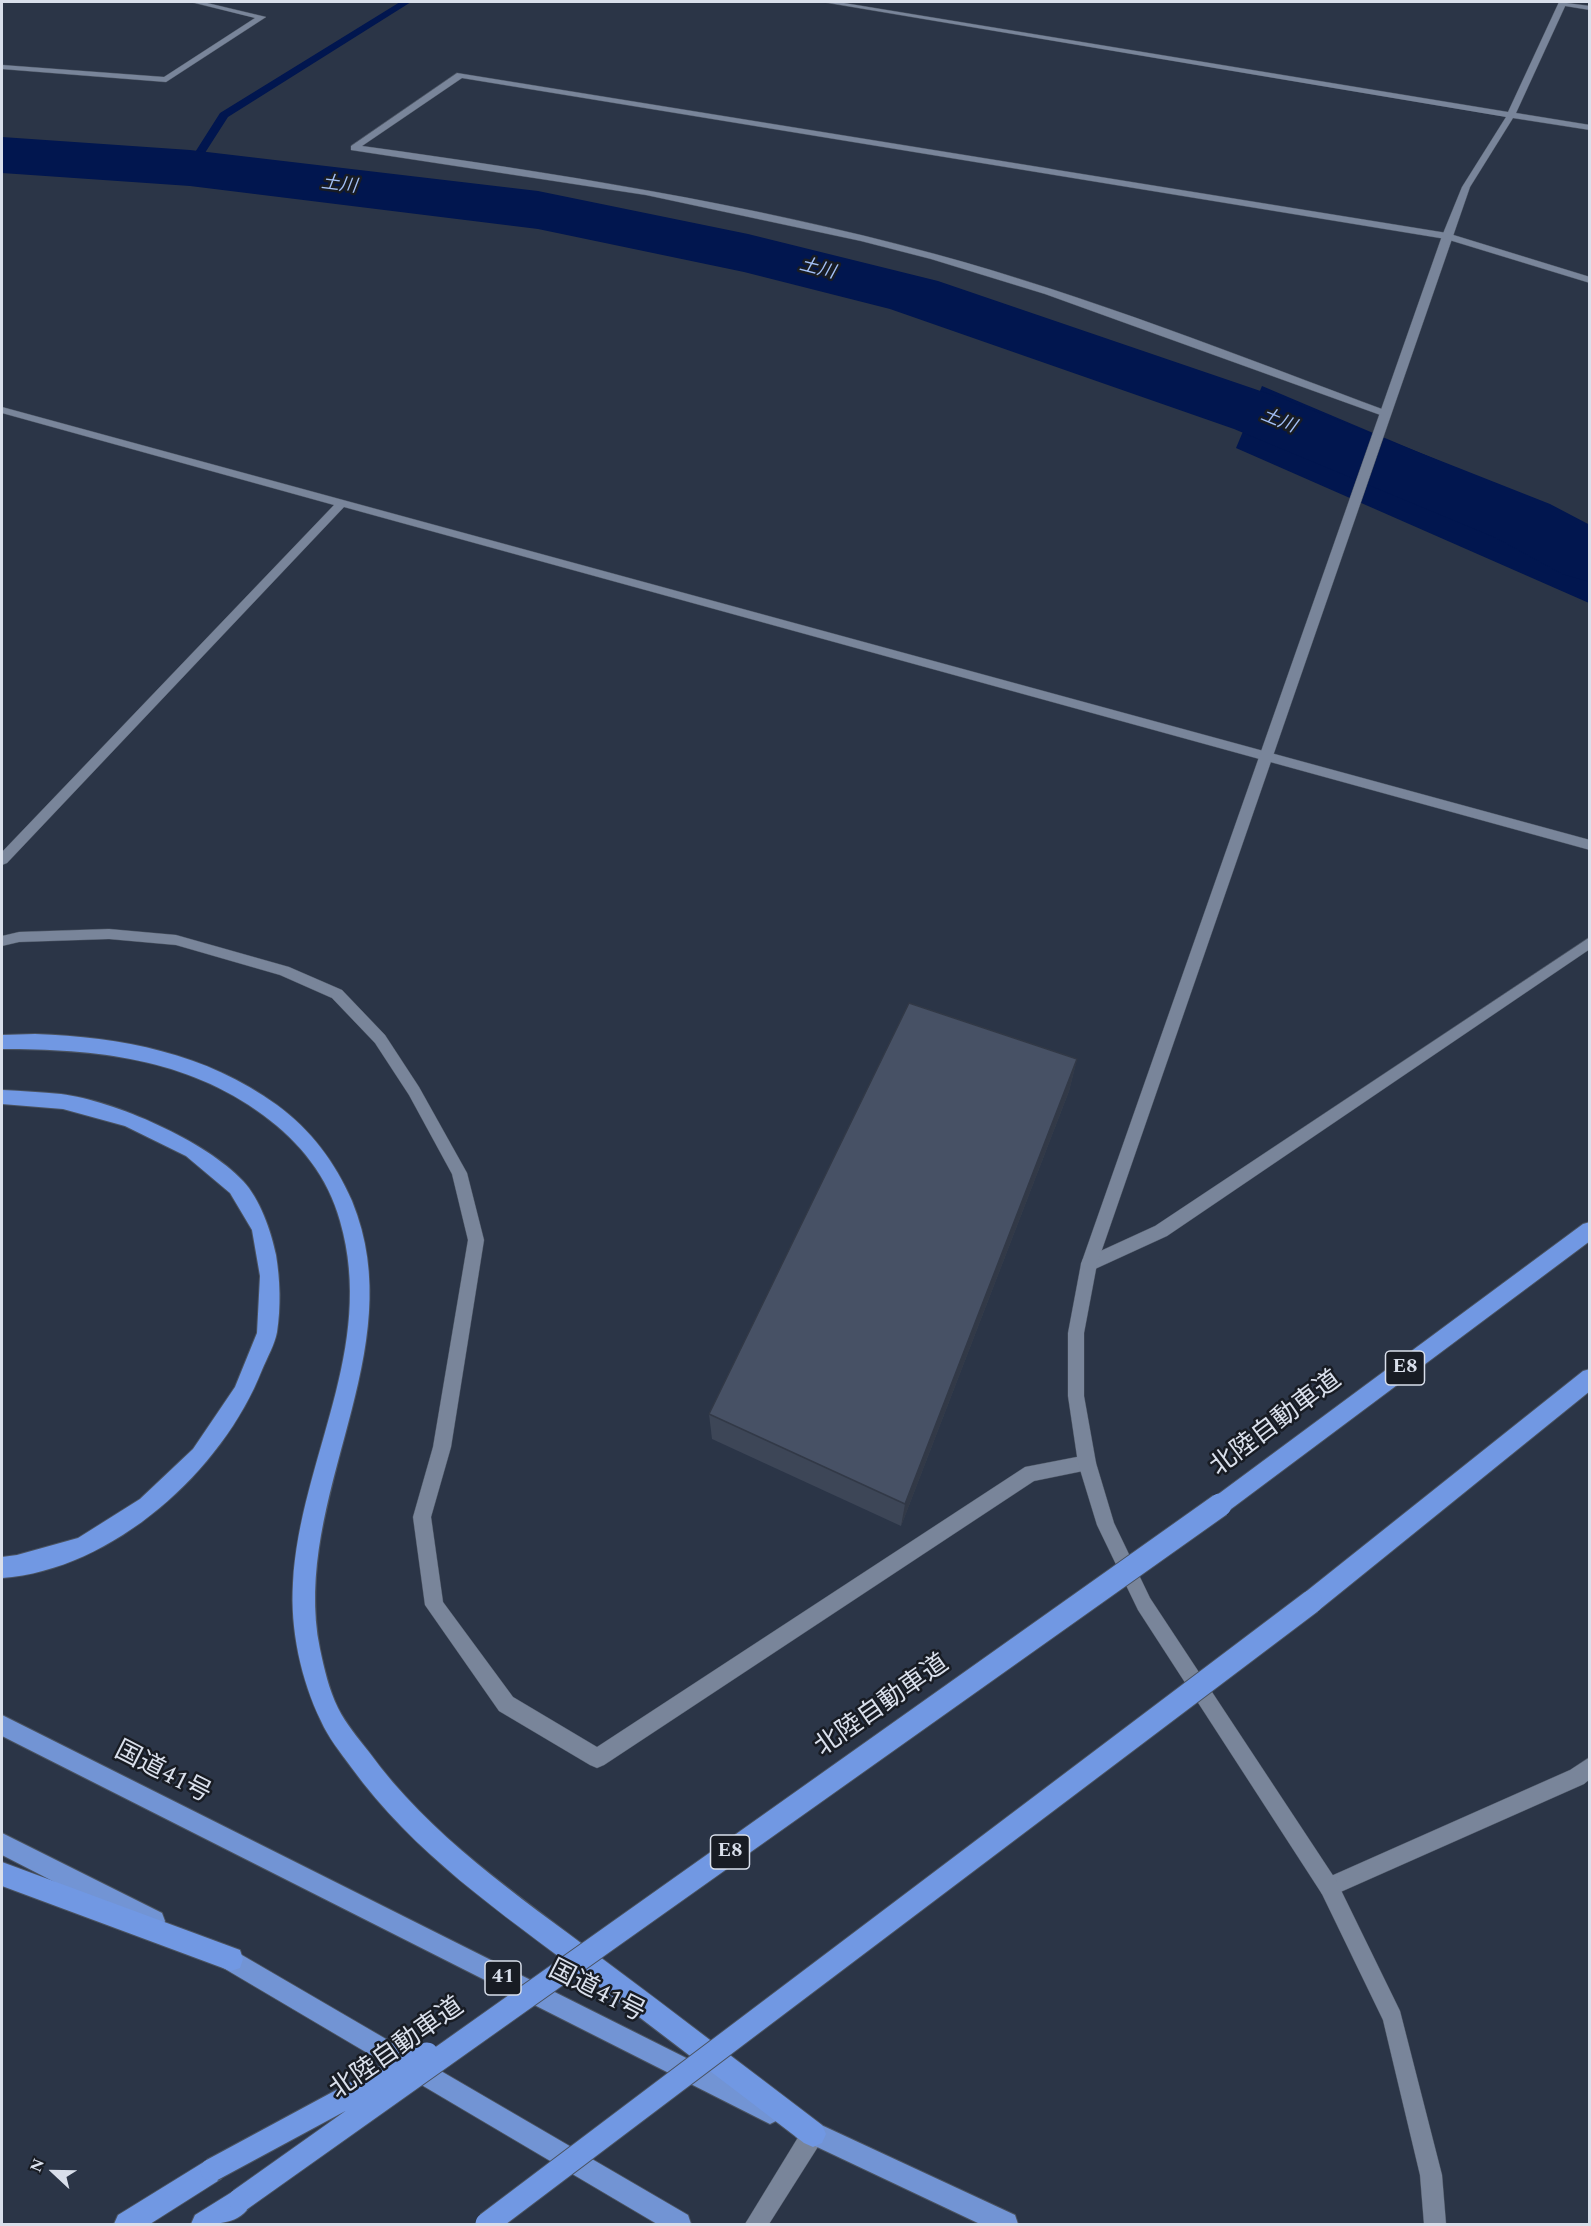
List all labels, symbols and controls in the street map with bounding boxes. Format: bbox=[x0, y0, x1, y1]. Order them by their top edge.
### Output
water label: 土川 bbox=[320, 173, 358, 199]
water label: 土川 bbox=[797, 255, 837, 285]
water label: 土川 bbox=[1257, 405, 1299, 439]
road number: E8 bbox=[1386, 1351, 1424, 1385]
street label: 北陸自動車道 bbox=[1205, 1366, 1349, 1484]
street label: 北陸自動車道 bbox=[810, 1649, 956, 1765]
street label: 国道41号 bbox=[109, 1736, 215, 1812]
road number: E8 bbox=[710, 1835, 750, 1869]
street label: 国道41号 bbox=[543, 1955, 649, 2031]
road number: 41 bbox=[485, 1961, 521, 1995]
street label: 北陸自動車道 bbox=[325, 1992, 471, 2108]
north arrow bbox=[24, 2142, 84, 2202]
text: N bbox=[24, 2155, 51, 2176]

